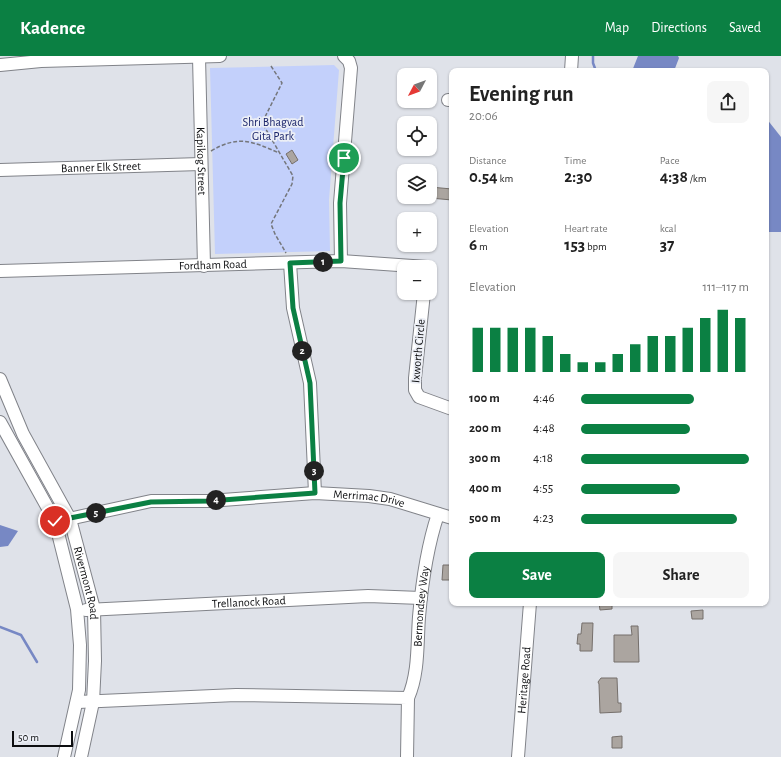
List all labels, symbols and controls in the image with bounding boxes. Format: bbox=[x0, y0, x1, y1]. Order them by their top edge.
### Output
text: Kadence bbox=[20, 19, 85, 38]
text: Map bbox=[605, 21, 629, 35]
text: Directions bbox=[651, 21, 707, 35]
text: Saved bbox=[729, 21, 761, 35]
north arrow bbox=[397, 68, 437, 108]
map controls bbox=[397, 68, 437, 300]
button: share bbox=[707, 81, 749, 123]
text: Evening run bbox=[469, 83, 574, 105]
text: 20:06 bbox=[469, 110, 498, 123]
park label: Shri Bhagvad Gita Park bbox=[242, 116, 304, 142]
button: locate bbox=[397, 116, 437, 156]
street label: Kapikog Street bbox=[195, 127, 208, 195]
pin bbox=[327, 141, 361, 175]
icon: arrive bbox=[333, 147, 355, 169]
text: Distance bbox=[469, 155, 506, 166]
text: Time bbox=[564, 155, 586, 166]
text: Pace bbox=[660, 155, 679, 166]
street label: Banner Elk Street bbox=[61, 160, 141, 174]
button: layers bbox=[397, 164, 437, 204]
text: 0.54 bbox=[469, 168, 498, 185]
text: 2:30 bbox=[564, 168, 592, 185]
text: 4:38 bbox=[660, 168, 688, 185]
text: km bbox=[498, 173, 513, 184]
text: /km bbox=[688, 173, 707, 184]
button: + bbox=[397, 212, 437, 252]
text: Elevation bbox=[469, 223, 509, 234]
text: Heart rate bbox=[564, 223, 608, 234]
text: kcal bbox=[660, 223, 676, 234]
text: 6 bbox=[469, 236, 477, 253]
text: 153 bbox=[564, 236, 585, 253]
text: 37 bbox=[660, 236, 674, 253]
text: m bbox=[477, 241, 488, 252]
text: bpm bbox=[585, 241, 607, 252]
pin: 1 bbox=[313, 252, 333, 272]
text: 1 bbox=[321, 256, 325, 267]
street label: Fordham Road bbox=[179, 258, 247, 272]
button: − bbox=[397, 260, 437, 300]
text: Elevation bbox=[469, 281, 516, 294]
text: 111–117 m bbox=[702, 281, 749, 294]
street label: Ixworth Circle bbox=[409, 319, 427, 383]
pin: 2 bbox=[292, 341, 312, 361]
text: 2 bbox=[299, 345, 305, 356]
text: 100 m bbox=[469, 392, 500, 405]
text: 4:46 bbox=[533, 392, 555, 405]
text: 200 m bbox=[469, 422, 501, 435]
text: 4:48 bbox=[533, 422, 555, 435]
text: 300 m bbox=[469, 452, 501, 465]
text: 4:18 bbox=[533, 452, 553, 465]
pin: 3 bbox=[304, 461, 324, 481]
text: 3 bbox=[312, 465, 316, 476]
text: 400 m bbox=[469, 482, 502, 495]
text: 4:55 bbox=[533, 482, 553, 495]
street label: Merrimac Drive bbox=[333, 488, 406, 509]
pin: 4 bbox=[206, 490, 226, 510]
text: 4 bbox=[213, 494, 219, 505]
pin: 5 bbox=[86, 503, 106, 523]
pin bbox=[38, 504, 72, 538]
text: 5 bbox=[94, 507, 98, 518]
icon: check bbox=[44, 510, 66, 532]
text: 500 m bbox=[469, 512, 501, 525]
text: 4:23 bbox=[533, 512, 554, 525]
street label: Rivermont Road bbox=[72, 545, 100, 620]
button: Save bbox=[469, 552, 605, 598]
button: Share bbox=[613, 552, 749, 598]
street label: Bermondsey Way bbox=[412, 565, 432, 647]
street label: Trellanock Road bbox=[212, 594, 286, 610]
street label: Heritage Road bbox=[515, 646, 533, 714]
scale bar bbox=[12, 729, 73, 748]
text: 50 m bbox=[18, 732, 39, 743]

